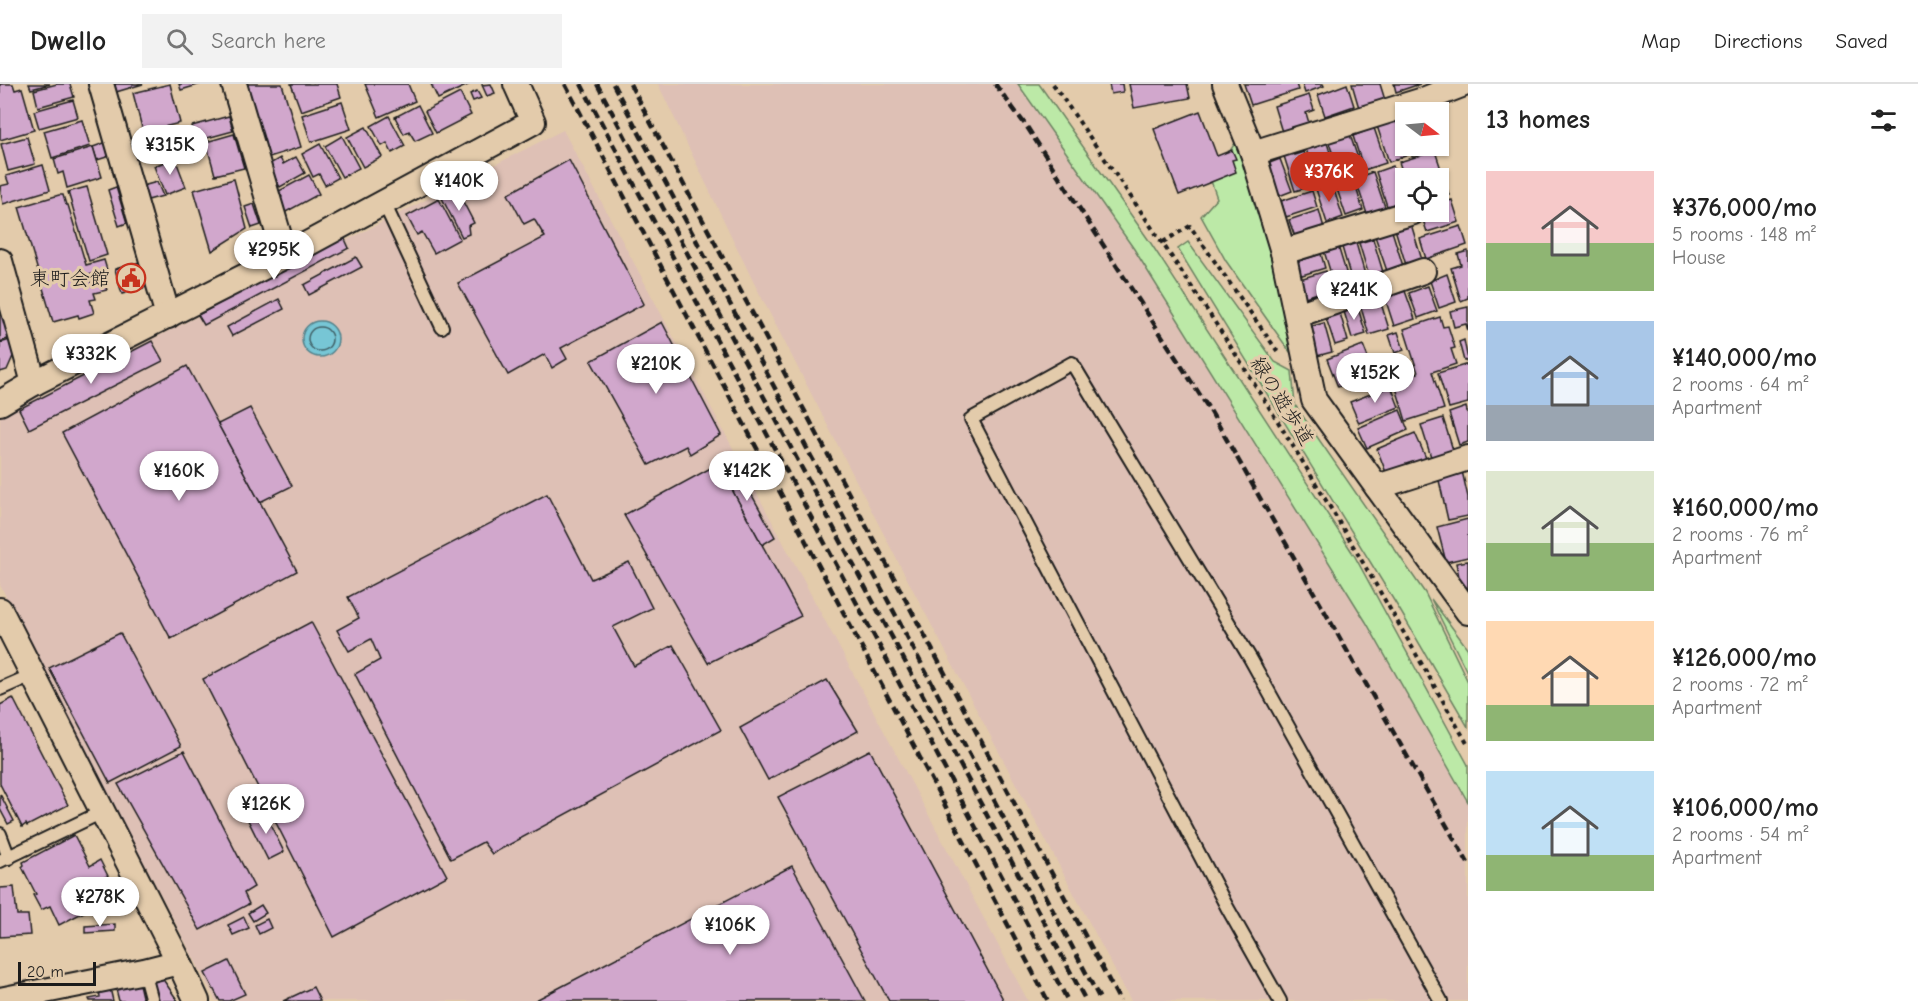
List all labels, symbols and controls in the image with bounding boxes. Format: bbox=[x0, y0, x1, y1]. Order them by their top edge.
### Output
search box bbox=[142, 14, 562, 68]
text: Dwello bbox=[30, 25, 106, 57]
icon: search bbox=[163, 25, 196, 58]
text: Search here bbox=[211, 28, 326, 54]
text: Map bbox=[1641, 29, 1681, 53]
text: Directions bbox=[1714, 29, 1803, 53]
text: Saved bbox=[1836, 29, 1888, 53]
north arrow bbox=[1395, 102, 1449, 156]
map controls bbox=[1395, 102, 1449, 222]
icon: filters bbox=[1867, 104, 1900, 137]
text: 13 homes bbox=[1486, 105, 1590, 135]
pin: ¥315K bbox=[128, 125, 212, 176]
text: ¥315K bbox=[145, 133, 195, 156]
pin: ¥376K bbox=[1287, 152, 1371, 203]
text: ¥376K bbox=[1304, 160, 1354, 183]
pin: ¥140K bbox=[417, 161, 501, 212]
button: locate bbox=[1395, 168, 1449, 222]
text: ¥140K bbox=[434, 169, 484, 192]
text: ¥376,000/mo bbox=[1672, 193, 1817, 223]
icon: home bbox=[1534, 195, 1606, 267]
text: 5 rooms · 148 m² bbox=[1672, 223, 1816, 246]
pin: ¥295K bbox=[232, 230, 316, 281]
text: ¥295K bbox=[248, 238, 300, 261]
text: House bbox=[1672, 246, 1726, 269]
public building icon: 東町会館 bbox=[115, 262, 147, 294]
place label: 東町会館 bbox=[30, 267, 110, 290]
pin: ¥241K bbox=[1312, 270, 1396, 321]
text: ¥241K bbox=[1330, 278, 1378, 301]
pin: ¥332K bbox=[49, 334, 133, 385]
text: ¥332K bbox=[66, 342, 116, 365]
text: ¥140,000/mo bbox=[1672, 343, 1817, 373]
pin: ¥210K bbox=[614, 344, 698, 395]
icon: home bbox=[1534, 345, 1606, 417]
text: ¥210K bbox=[631, 352, 681, 375]
street label: 緑の遊歩道 bbox=[1246, 353, 1318, 449]
pin: ¥152K bbox=[1333, 353, 1417, 404]
text: ¥152K bbox=[1350, 361, 1400, 384]
text: 2 rooms · 64 m² bbox=[1672, 373, 1808, 396]
text: Apartment bbox=[1672, 396, 1762, 419]
pin: ¥160K bbox=[137, 451, 221, 502]
pin: ¥142K bbox=[705, 451, 789, 502]
text: ¥160K bbox=[154, 459, 204, 482]
text: ¥142K bbox=[723, 459, 771, 482]
text: ¥160,000/mo bbox=[1672, 493, 1819, 523]
icon: home bbox=[1534, 495, 1606, 567]
text: 2 rooms · 76 m² bbox=[1672, 523, 1808, 546]
text: Apartment bbox=[1672, 546, 1762, 569]
text: ¥126,000/mo bbox=[1672, 643, 1817, 673]
icon: home bbox=[1534, 645, 1606, 717]
text: 2 rooms · 72 m² bbox=[1672, 673, 1808, 696]
text: Apartment bbox=[1672, 696, 1762, 719]
pin: ¥126K bbox=[224, 784, 308, 835]
text: ¥126K bbox=[241, 792, 291, 815]
text: ¥106,000/mo bbox=[1672, 793, 1819, 823]
icon: home bbox=[1534, 795, 1606, 867]
text: 2 rooms · 54 m² bbox=[1672, 823, 1808, 846]
text: Apartment bbox=[1672, 846, 1762, 869]
pin: ¥278K bbox=[58, 877, 142, 928]
text: ¥278K bbox=[75, 885, 125, 908]
pin: ¥106K bbox=[688, 905, 772, 956]
text: ¥106K bbox=[705, 913, 755, 936]
scale bar bbox=[18, 959, 96, 986]
text: 20 m bbox=[27, 963, 64, 981]

